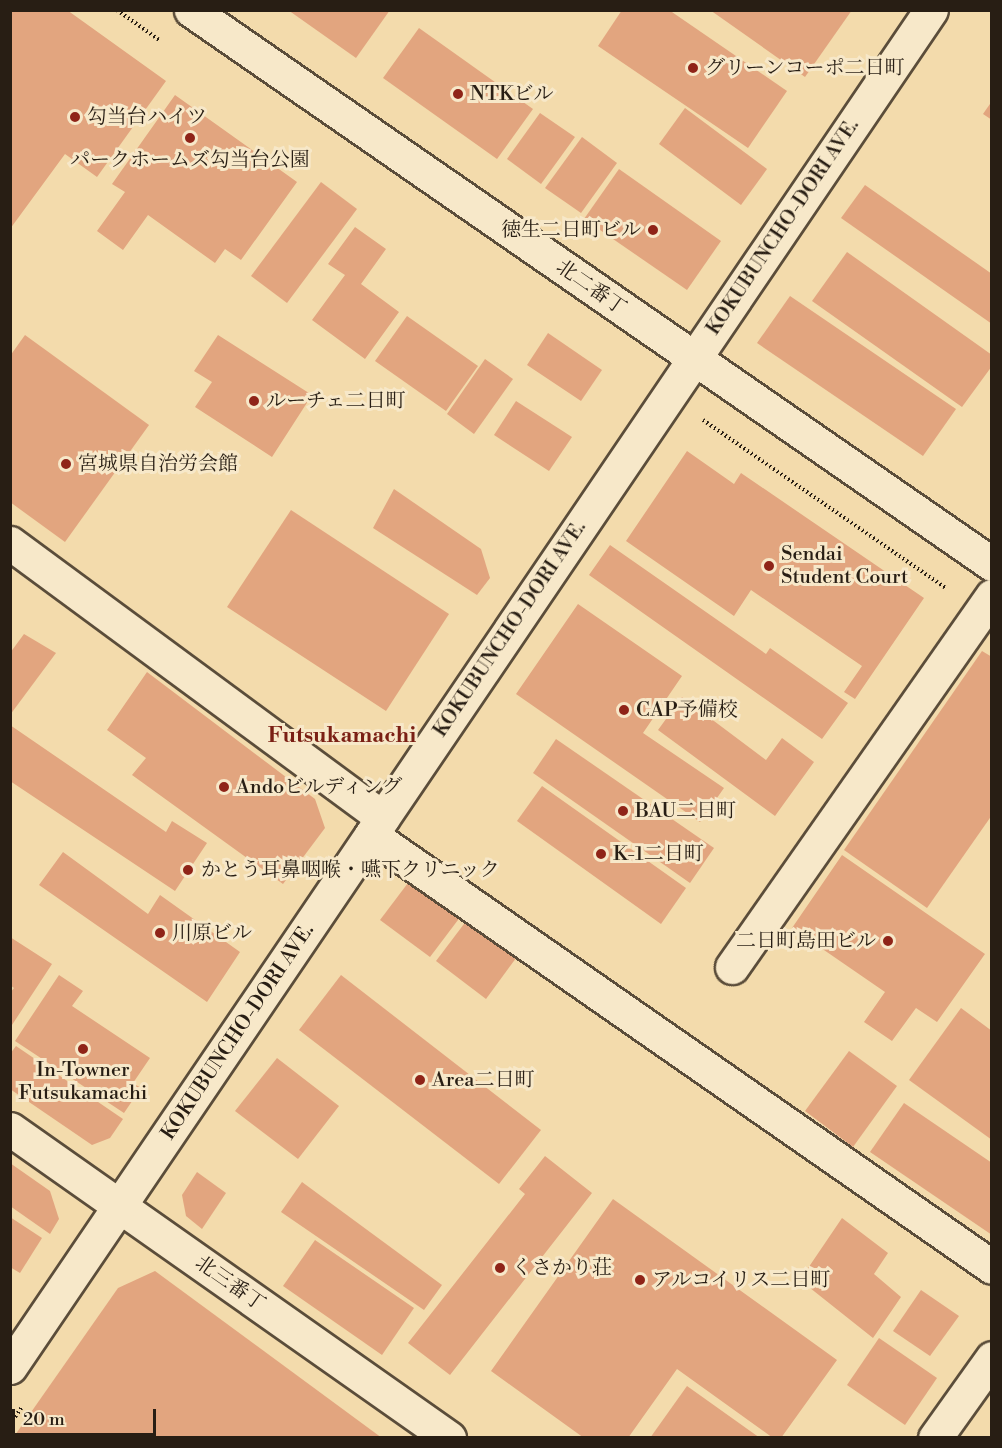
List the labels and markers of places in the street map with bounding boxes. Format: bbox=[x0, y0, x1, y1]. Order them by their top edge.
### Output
place label: グリーンコーポ二日町 bbox=[705, 56, 905, 80]
marker: グリーンコーポ二日町 bbox=[686, 61, 700, 75]
place label: NTKビル bbox=[470, 82, 554, 106]
marker: NTKビル bbox=[451, 87, 465, 101]
place label: 勾当台ハイツ bbox=[87, 105, 207, 129]
marker: 勾当台ハイツ bbox=[68, 110, 82, 124]
marker: パークホームズ勾当台公園 bbox=[183, 131, 197, 145]
place label: パークホームズ勾当台公園 bbox=[70, 148, 310, 172]
place label: 徳生二日町ビル bbox=[501, 218, 641, 242]
marker: 徳生二日町ビル bbox=[646, 223, 660, 237]
place label: ルーチェ二日町 bbox=[266, 389, 406, 413]
marker: ルーチェ二日町 bbox=[247, 394, 261, 408]
place label: 宮城県自治労会館 bbox=[78, 452, 238, 476]
marker: 宮城県自治労会館 bbox=[59, 457, 73, 471]
place label: Sendai Student Court bbox=[781, 542, 908, 589]
marker: Sendai Student Court bbox=[762, 559, 776, 573]
place label: CAP予備校 bbox=[636, 698, 738, 722]
marker: CAP予備校 bbox=[617, 703, 631, 717]
place label: Andoビルディング bbox=[236, 775, 404, 799]
marker: Andoビルディング bbox=[217, 780, 231, 794]
place label: BAU二日町 bbox=[635, 799, 736, 823]
marker: BAU二日町 bbox=[616, 804, 630, 818]
place label: K-1二日町 bbox=[613, 842, 704, 866]
marker: K-1二日町 bbox=[594, 847, 608, 861]
place label: かとう耳鼻咽喉・嚥下クリニック bbox=[201, 858, 501, 882]
marker: かとう耳鼻咽喉・嚥下クリニック bbox=[179, 861, 197, 879]
place label: 川原ビル bbox=[172, 921, 252, 945]
marker: 川原ビル bbox=[153, 926, 167, 940]
place label: 二日町島田ビル bbox=[736, 929, 876, 953]
marker: 二日町島田ビル bbox=[881, 934, 895, 948]
marker: In-Towner Futsukamachi bbox=[76, 1042, 90, 1056]
place label: In-Towner Futsukamachi bbox=[19, 1058, 147, 1105]
place label: Area二日町 bbox=[432, 1068, 534, 1092]
marker: Area二日町 bbox=[413, 1073, 427, 1087]
place label: くさかり荘 bbox=[512, 1256, 612, 1280]
marker: くさかり荘 bbox=[493, 1261, 507, 1275]
place label: アルコイリス二日町 bbox=[652, 1268, 832, 1292]
marker: アルコイリス二日町 bbox=[633, 1273, 647, 1287]

